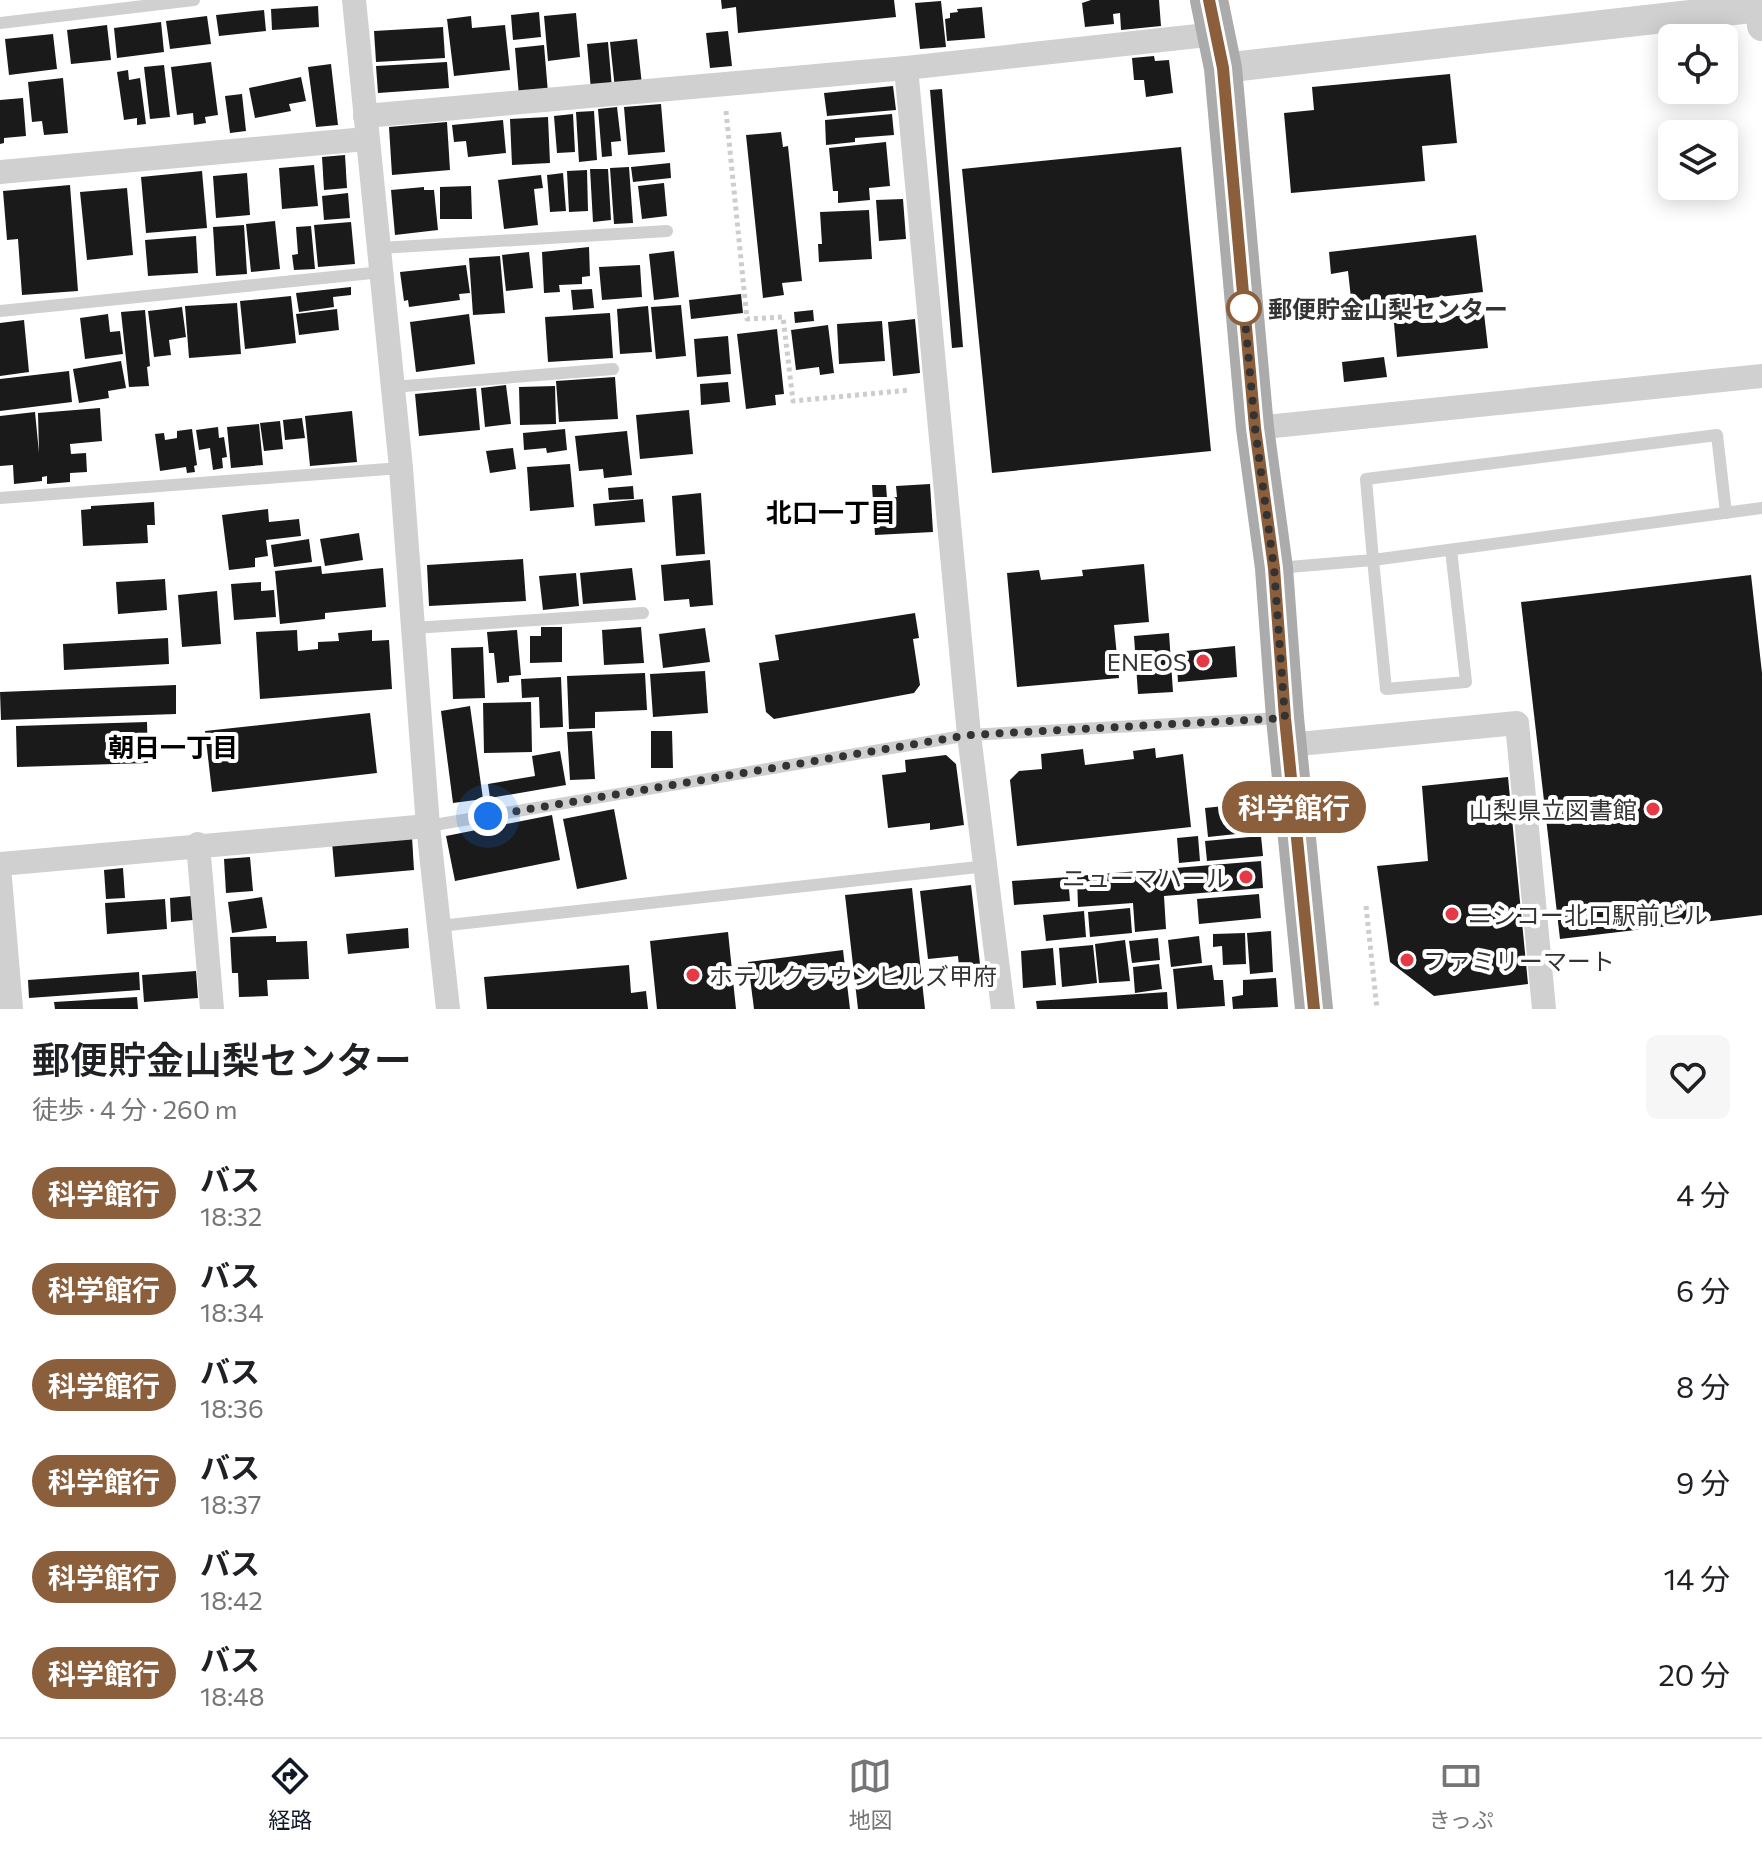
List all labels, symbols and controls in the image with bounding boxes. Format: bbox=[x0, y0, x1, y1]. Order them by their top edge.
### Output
map controls bbox=[1658, 24, 1738, 200]
button: locate bbox=[1658, 24, 1738, 104]
button: layers bbox=[1658, 120, 1738, 200]
marker: 郵便貯金山梨センター bbox=[1227, 291, 1261, 325]
place label: 郵便貯金山梨センター bbox=[1268, 294, 1508, 323]
district label: 北口一丁目 bbox=[766, 496, 896, 527]
place label: ENEOS bbox=[1107, 647, 1187, 676]
marker: ENEOS bbox=[1194, 652, 1212, 670]
district label: 朝日一丁目 bbox=[108, 731, 238, 762]
line badge: 科学館行 bbox=[1238, 781, 1350, 833]
text: 科学館行 bbox=[1238, 790, 1350, 824]
place label: 山梨県立図書館 bbox=[1469, 795, 1637, 824]
your location bbox=[468, 796, 508, 836]
marker: 山梨県立図書館 bbox=[1644, 800, 1662, 818]
place label: ニューマハール bbox=[1062, 863, 1230, 892]
marker: ニューマハール bbox=[1237, 868, 1255, 886]
place label: ニシコー北口駅前ビル bbox=[1468, 900, 1708, 929]
marker: ニシコー北口駅前ビル bbox=[1443, 905, 1461, 923]
place label: ファミリーマート bbox=[1423, 946, 1615, 975]
marker: ファミリーマート bbox=[1398, 951, 1416, 969]
place label: ホテルクラウンヒルズ甲府 bbox=[709, 961, 997, 990]
marker: ホテルクラウンヒルズ甲府 bbox=[684, 966, 702, 984]
text: 郵便貯金山梨センター bbox=[32, 1035, 412, 1082]
button: heart bbox=[1646, 1035, 1730, 1119]
text: 徒歩 · 4 分 · 260 m bbox=[32, 1093, 238, 1124]
text: バス bbox=[200, 1160, 260, 1197]
text: 4 分 bbox=[1676, 1175, 1730, 1212]
text: 科学館行 bbox=[48, 1176, 160, 1210]
text: 18:32 bbox=[200, 1200, 262, 1231]
text: バス bbox=[200, 1256, 260, 1293]
text: 6 分 bbox=[1676, 1271, 1730, 1308]
text: 科学館行 bbox=[48, 1272, 160, 1306]
text: 18:34 bbox=[200, 1296, 263, 1327]
text: バス bbox=[200, 1352, 260, 1389]
text: 8 分 bbox=[1676, 1367, 1730, 1404]
text: 科学館行 bbox=[48, 1368, 160, 1402]
text: 18:36 bbox=[200, 1392, 264, 1423]
text: バス bbox=[200, 1448, 260, 1485]
text: 9 分 bbox=[1676, 1463, 1730, 1500]
text: 科学館行 bbox=[48, 1464, 160, 1498]
text: 18:37 bbox=[200, 1488, 262, 1519]
text: バス bbox=[200, 1544, 260, 1581]
text: 14 分 bbox=[1663, 1559, 1730, 1596]
text: 科学館行 bbox=[48, 1560, 160, 1594]
text: 18:42 bbox=[200, 1584, 263, 1615]
text: バス bbox=[200, 1640, 260, 1677]
text: 20 分 bbox=[1658, 1655, 1730, 1692]
text: 科学館行 bbox=[48, 1656, 160, 1690]
text: 18:48 bbox=[200, 1680, 264, 1711]
tab: 経路 bbox=[268, 1754, 312, 1834]
tab: 地図 bbox=[848, 1754, 892, 1834]
tab: きっぷ bbox=[1429, 1754, 1494, 1834]

